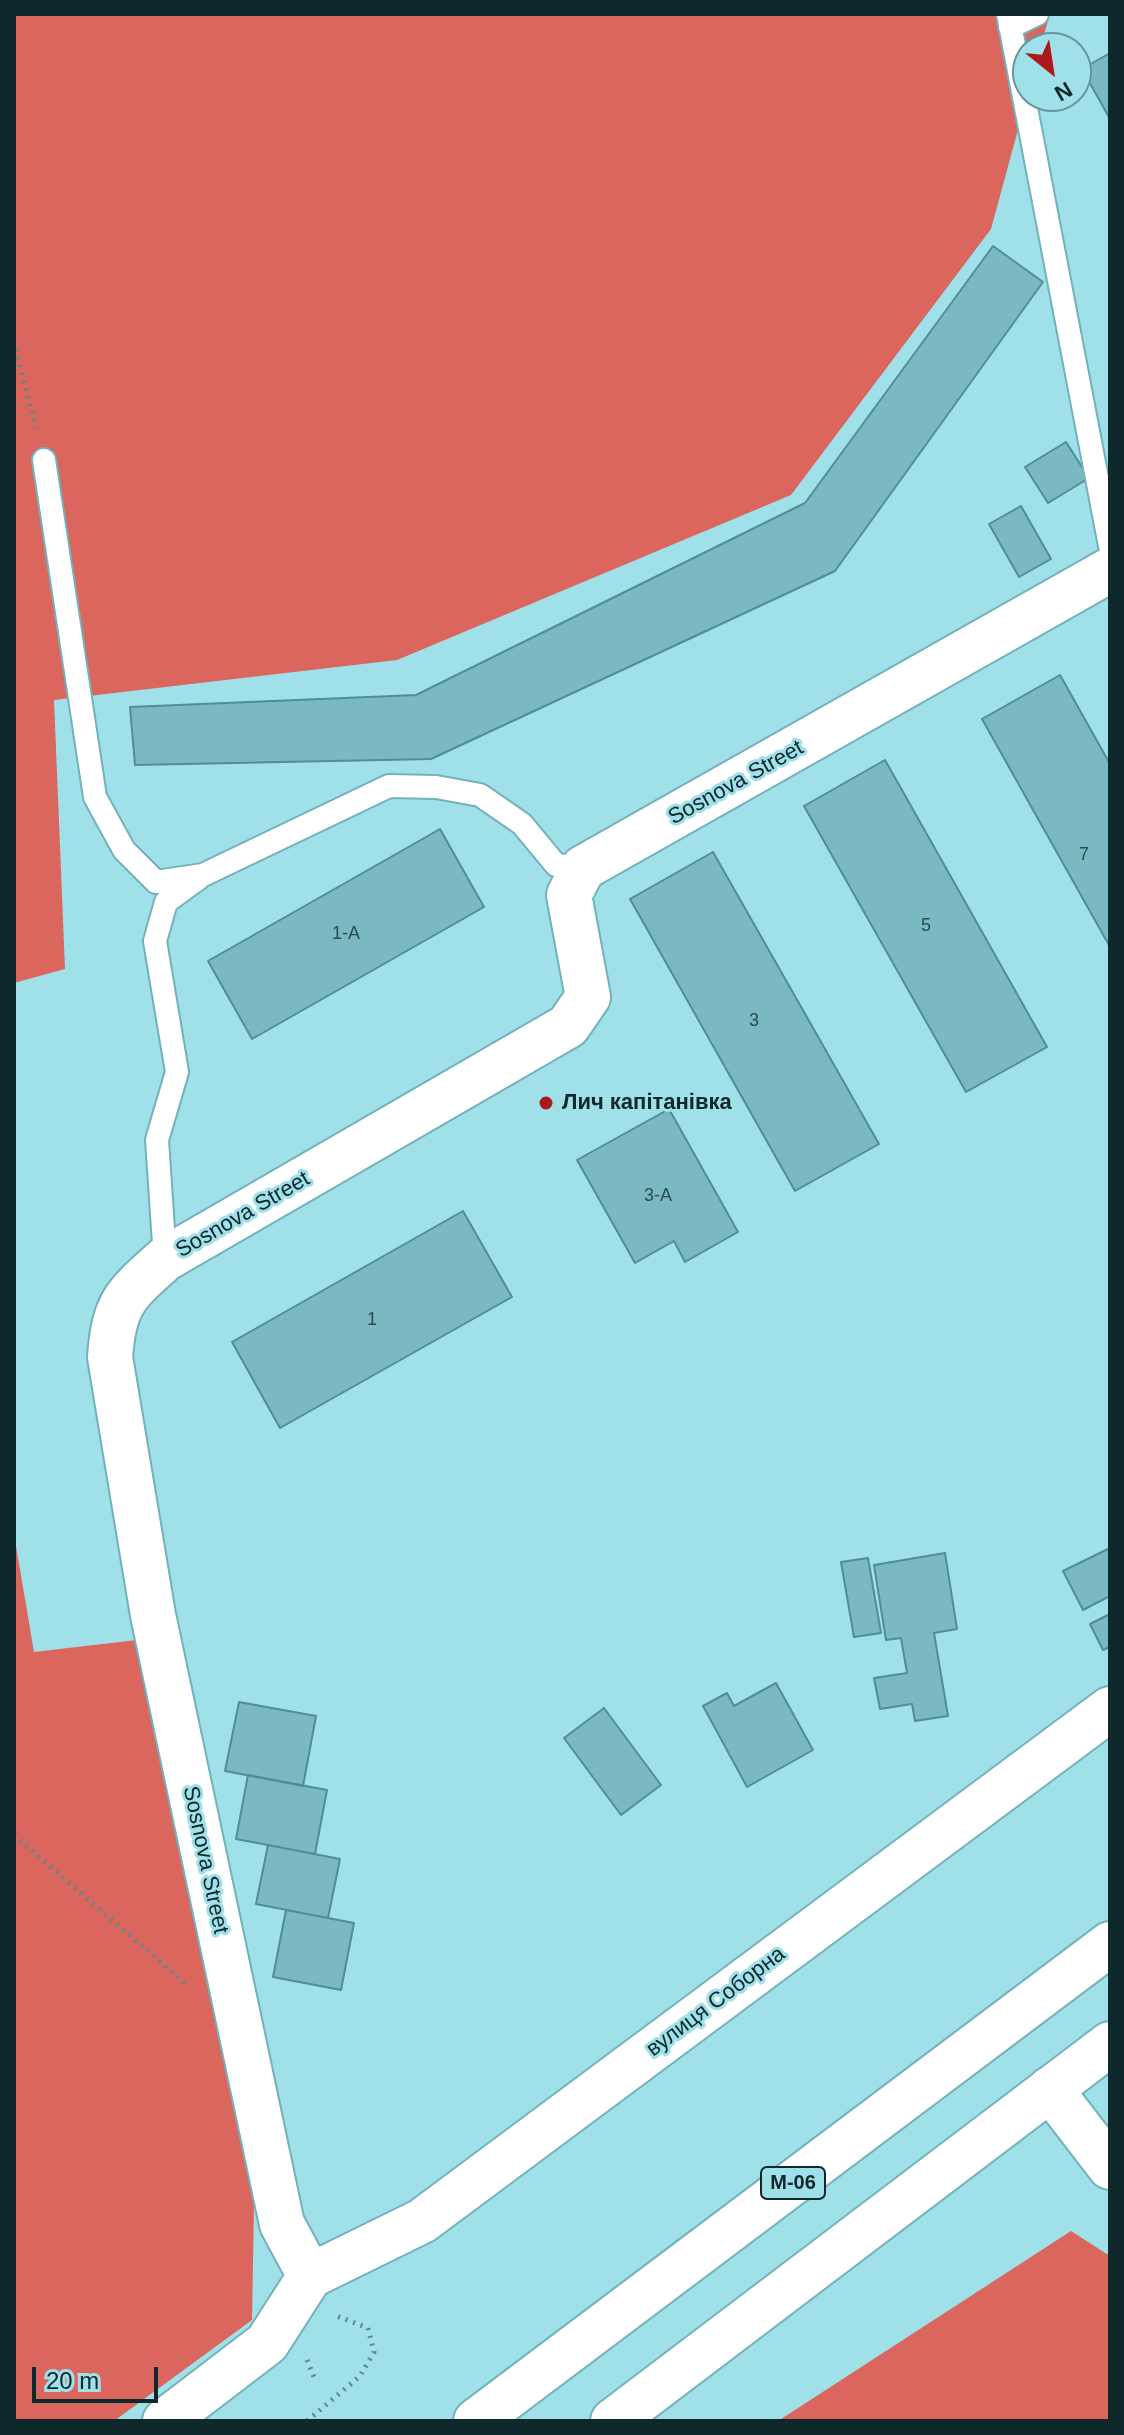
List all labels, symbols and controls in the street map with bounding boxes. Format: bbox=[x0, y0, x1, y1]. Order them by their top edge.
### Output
north arrow bbox=[1012, 32, 1092, 112]
text: N bbox=[1050, 77, 1076, 106]
street label: Sosnova Street bbox=[664, 735, 808, 831]
house number: 7 bbox=[1079, 844, 1089, 866]
house number: 5 bbox=[921, 915, 931, 937]
house number: 1-А bbox=[332, 923, 360, 945]
house number: 3 bbox=[749, 1010, 759, 1032]
place label: Лич капітанівка bbox=[562, 1090, 732, 1116]
marker: Лич капітанівка bbox=[537, 1094, 555, 1112]
street label: Sosnova Street bbox=[171, 1166, 315, 1264]
house number: 3-А bbox=[644, 1185, 672, 1207]
house number: 1 bbox=[367, 1309, 377, 1331]
street label: Sosnova Street bbox=[176, 1784, 234, 1936]
street label: вулиця Соборна bbox=[641, 1941, 791, 2063]
road number: М-06 bbox=[761, 2167, 825, 2199]
scale bar bbox=[36, 2351, 162, 2401]
text: 20 m bbox=[46, 2367, 99, 2394]

